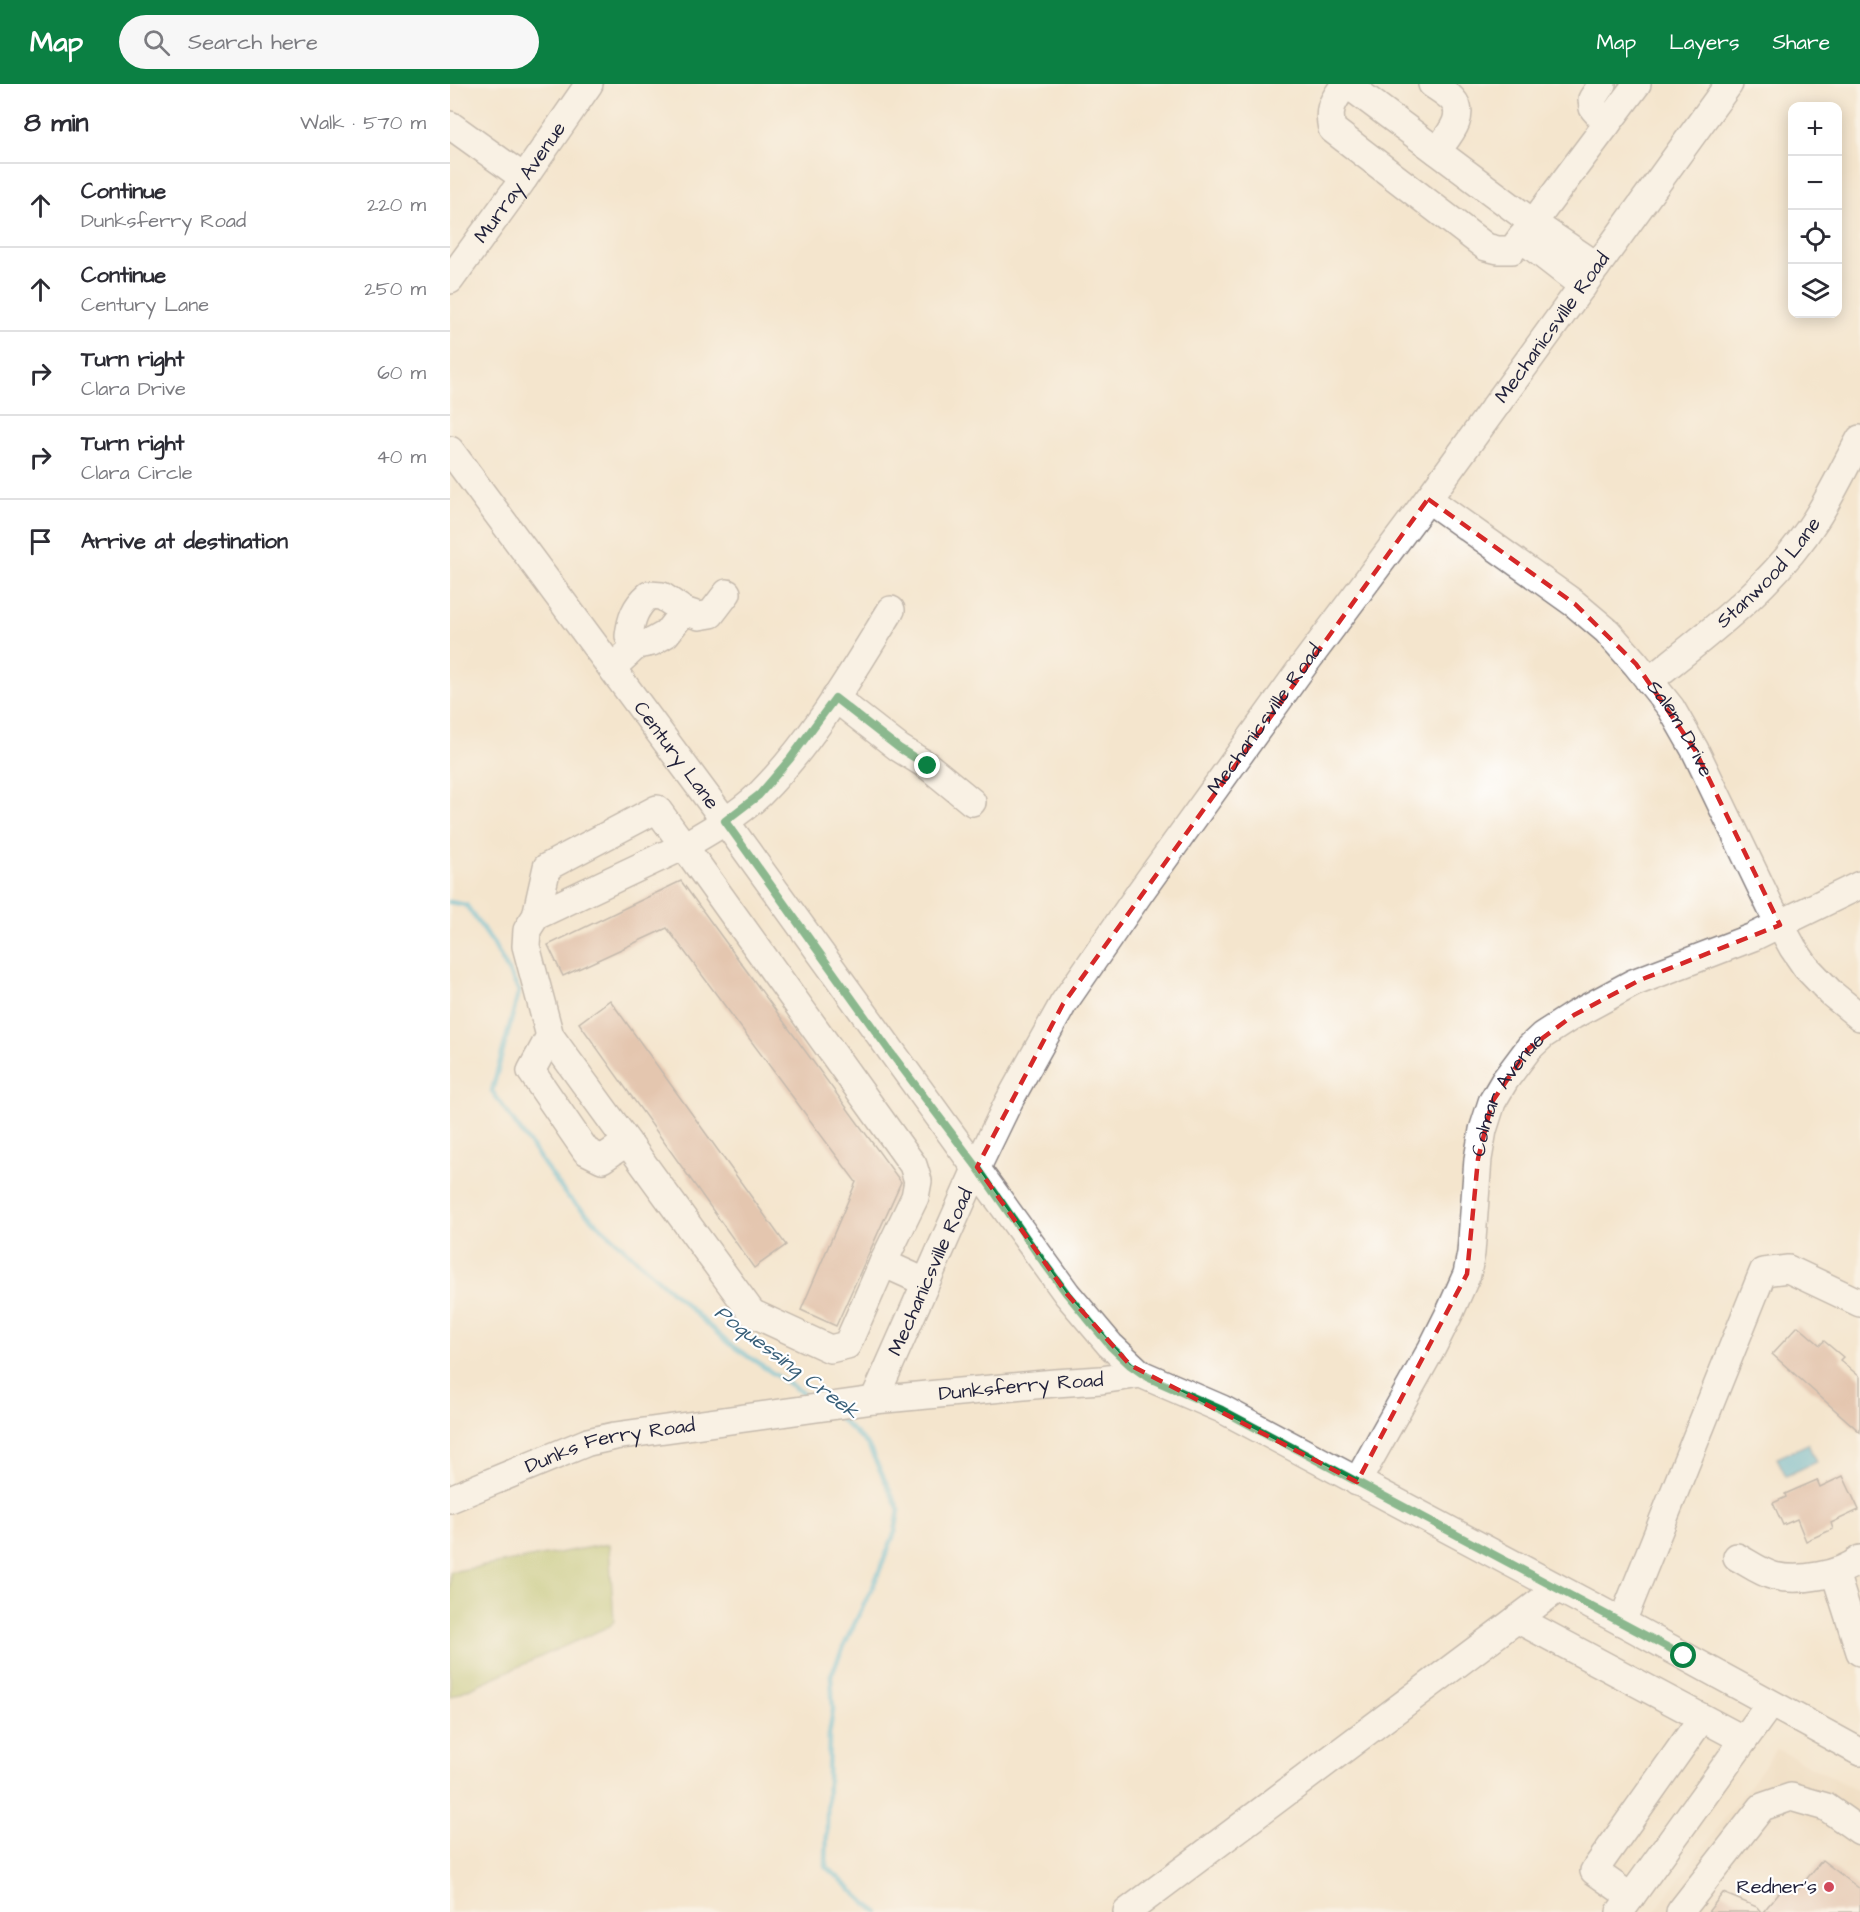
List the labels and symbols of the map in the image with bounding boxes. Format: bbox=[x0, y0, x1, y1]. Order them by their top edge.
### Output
street label: Murray Avenue bbox=[467, 116, 573, 249]
street label: Mechanicsville Road bbox=[1488, 246, 1617, 409]
street label: Stanwood Lane bbox=[1710, 511, 1828, 635]
street label: Mechanicsville Road bbox=[1201, 638, 1329, 801]
street label: Salem Drive bbox=[1640, 674, 1720, 782]
street label: Century Lane bbox=[627, 695, 726, 815]
route end bbox=[914, 752, 940, 778]
street label: Colmar Avenue bbox=[1465, 1026, 1551, 1159]
street label: Mechanicsville Road bbox=[881, 1184, 980, 1360]
water label: Poquessing Creek bbox=[708, 1298, 866, 1427]
street label: Dunksferry Road bbox=[937, 1366, 1104, 1408]
street label: Dunks Ferry Road bbox=[521, 1411, 697, 1480]
route start bbox=[1670, 1642, 1696, 1668]
place label: Redner's bbox=[1737, 1873, 1817, 1901]
marker: Redner's bbox=[1822, 1880, 1836, 1894]

